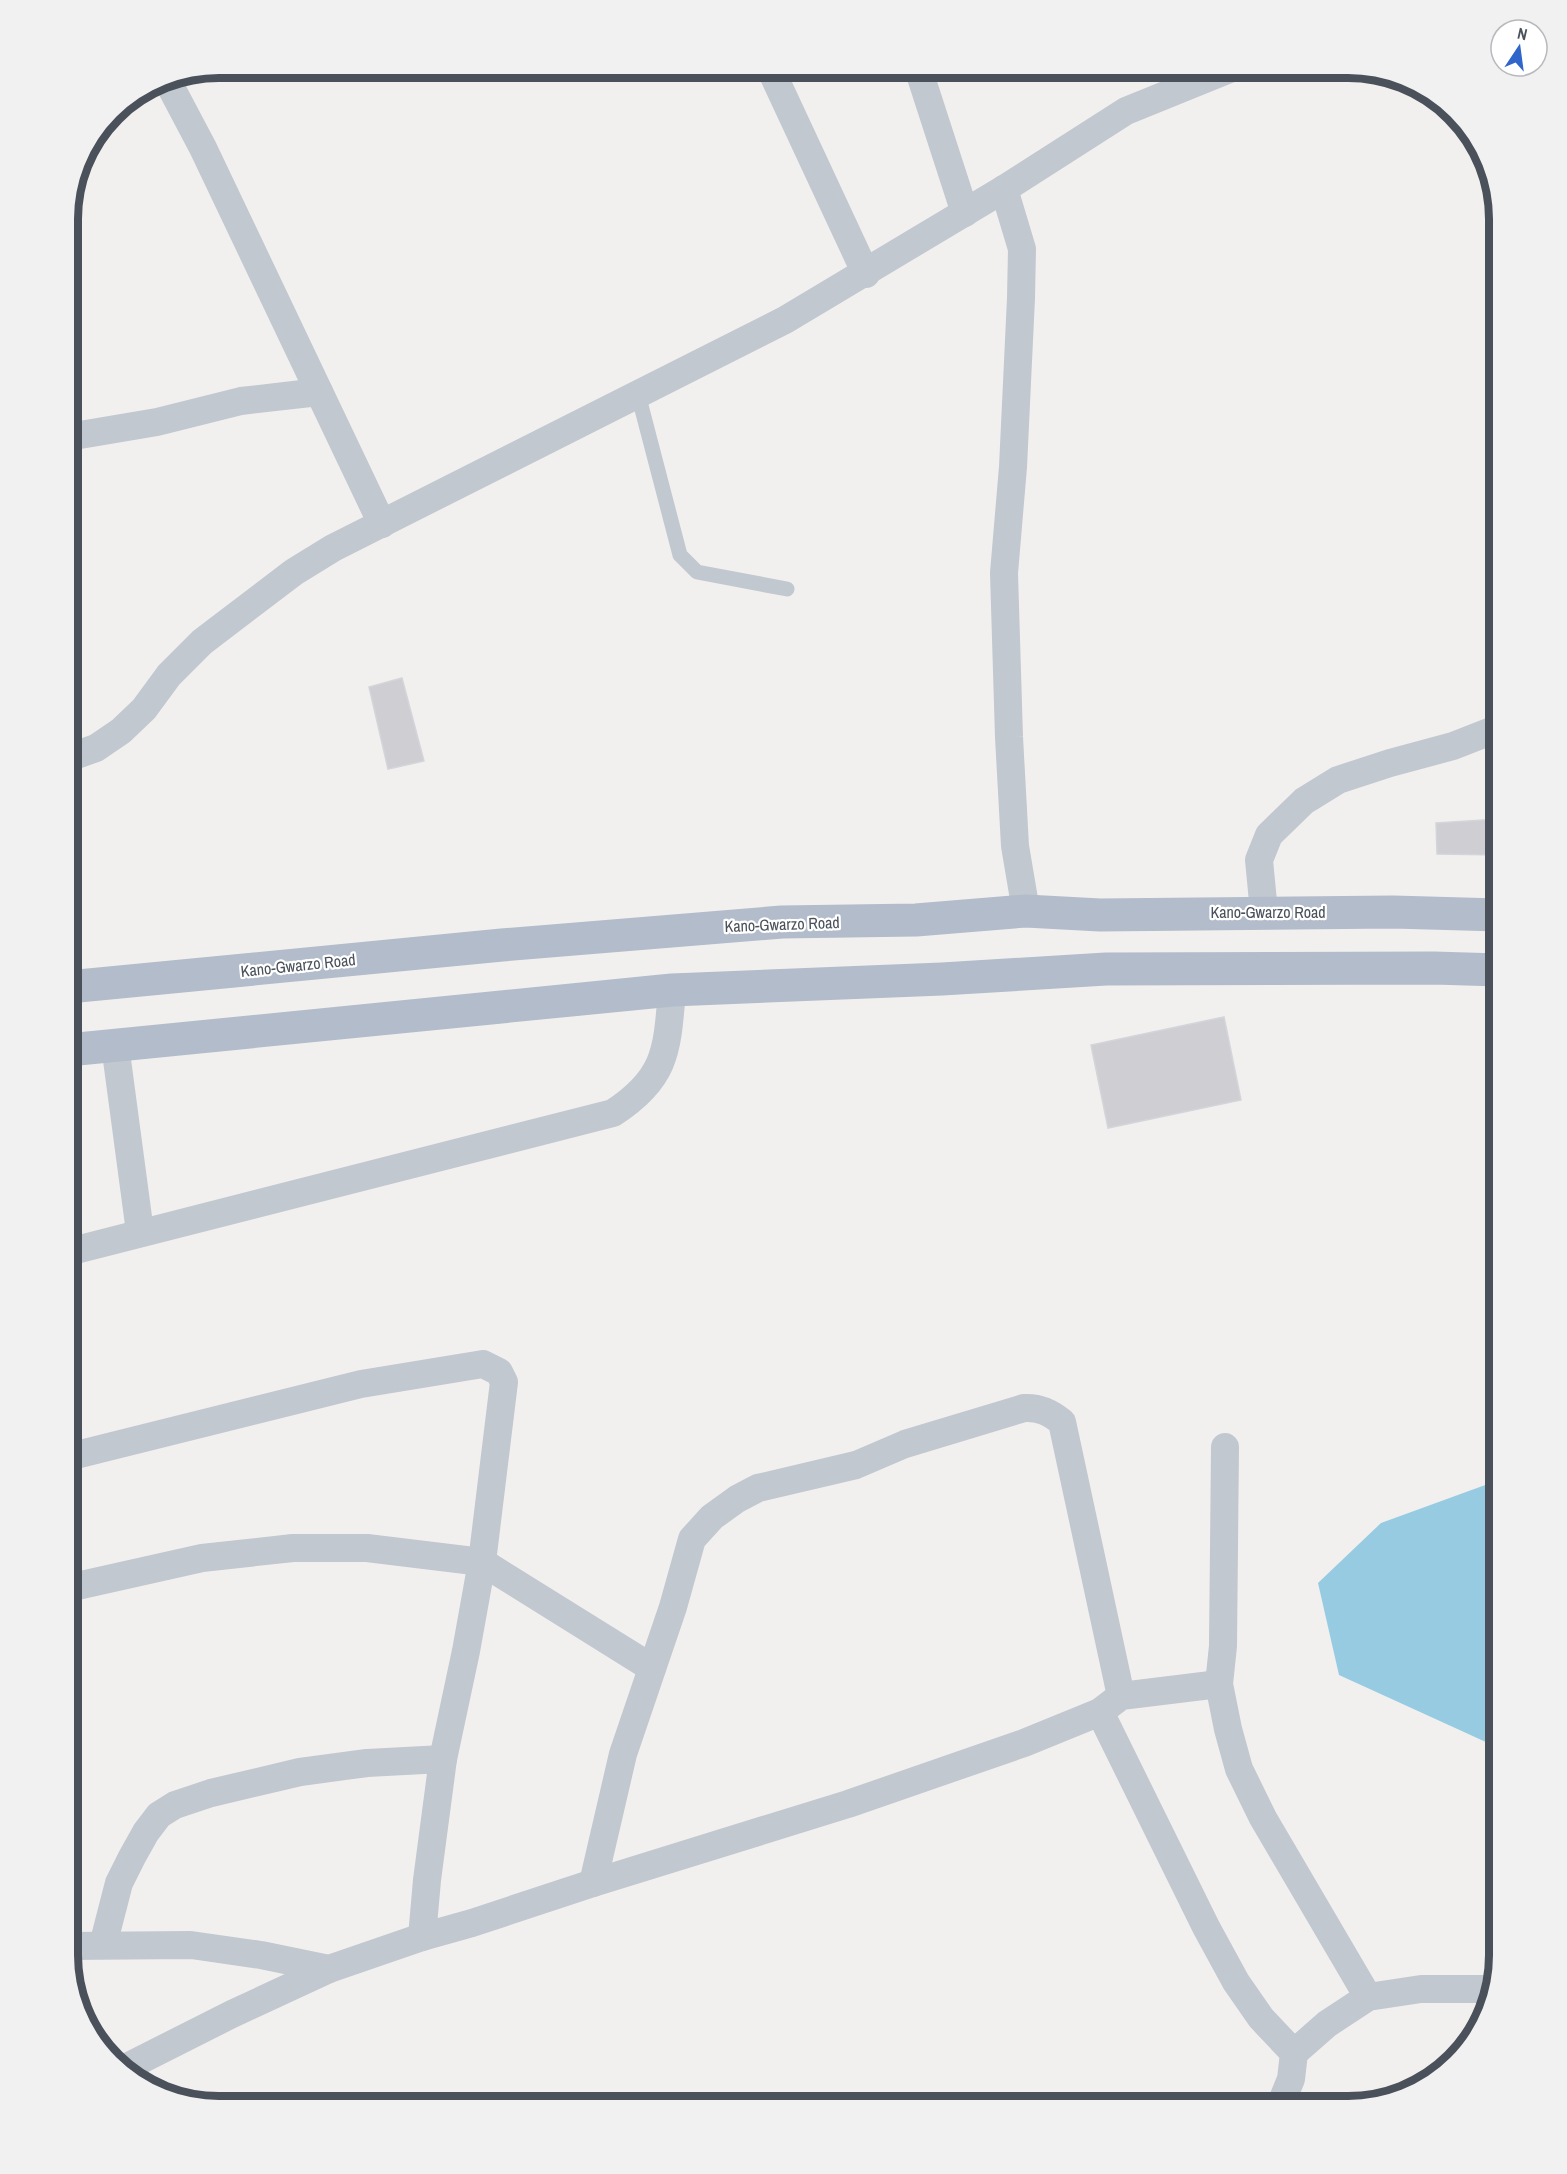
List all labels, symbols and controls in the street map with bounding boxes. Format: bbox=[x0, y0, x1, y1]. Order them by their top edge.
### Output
north arrow bbox=[1489, 18, 1549, 78]
text: N bbox=[1515, 22, 1529, 45]
street label: Kano-Gwarzo Road bbox=[1210, 901, 1326, 923]
street label: Kano-Gwarzo Road bbox=[724, 911, 840, 937]
street label: Kano-Gwarzo Road bbox=[240, 948, 356, 982]

